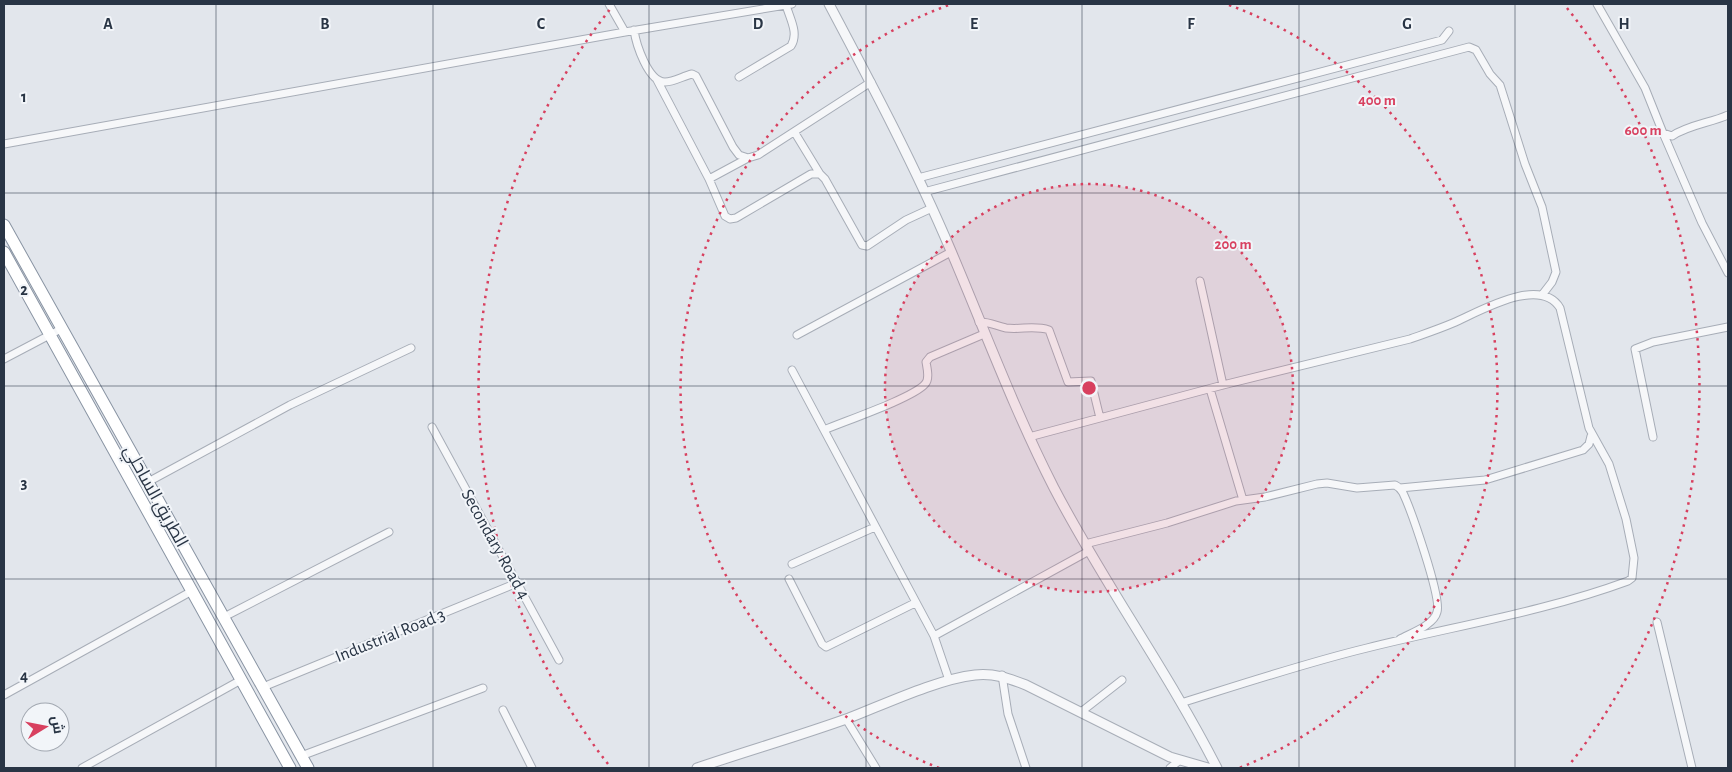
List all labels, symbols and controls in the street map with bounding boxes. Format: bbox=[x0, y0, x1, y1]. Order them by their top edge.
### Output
text: A bbox=[103, 16, 113, 32]
text: B bbox=[320, 16, 330, 32]
text: C bbox=[537, 16, 546, 32]
text: D bbox=[753, 16, 764, 32]
text: E bbox=[970, 16, 978, 32]
text: F bbox=[1187, 16, 1195, 32]
text: G bbox=[1402, 16, 1412, 32]
text: H bbox=[1618, 16, 1630, 32]
text: 1 bbox=[21, 89, 27, 105]
text: 400 m bbox=[1358, 93, 1396, 108]
text: 600 m bbox=[1624, 123, 1662, 138]
text: 200 m bbox=[1214, 237, 1252, 252]
text: 2 bbox=[20, 282, 28, 298]
centre of rings bbox=[1080, 379, 1098, 397]
street label: الطريق الساحلي bbox=[116, 442, 191, 552]
text: 3 bbox=[21, 475, 28, 491]
street label: Secondary Road 4 bbox=[457, 486, 533, 603]
street label: Industrial Road 3 bbox=[333, 606, 448, 666]
text: 4 bbox=[20, 668, 28, 684]
north arrow bbox=[20, 702, 70, 752]
text: ش bbox=[47, 715, 67, 735]

